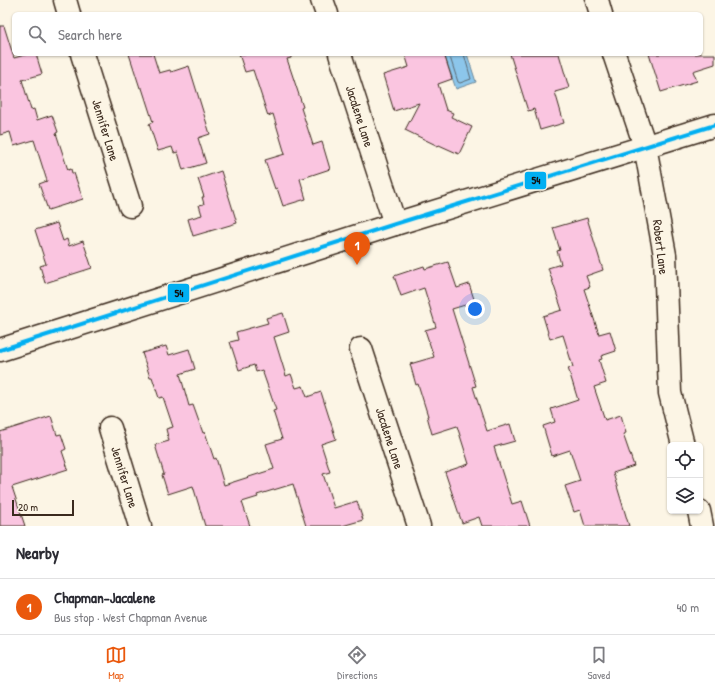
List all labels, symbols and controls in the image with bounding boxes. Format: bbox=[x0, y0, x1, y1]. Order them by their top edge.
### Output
search box bbox=[12, 12, 703, 56]
icon: search bbox=[26, 23, 48, 45]
text: Search here bbox=[58, 24, 122, 45]
street label: Jacalene Lane bbox=[342, 83, 378, 149]
street label: Jennifer Lane bbox=[88, 97, 124, 163]
line badge: 54 bbox=[524, 171, 547, 190]
text: 54 bbox=[532, 173, 540, 187]
street label: Robert Lane bbox=[649, 219, 673, 275]
pin: 1 bbox=[344, 232, 370, 265]
line badge: 54 bbox=[167, 283, 190, 303]
text: 54 bbox=[175, 286, 183, 300]
your location bbox=[465, 299, 485, 319]
street label: Jacalene Lane bbox=[372, 405, 408, 471]
map controls bbox=[667, 442, 703, 514]
button: locate bbox=[667, 442, 703, 478]
street label: Jennifer Lane bbox=[107, 444, 143, 510]
button: layers bbox=[667, 478, 703, 514]
scale bar bbox=[12, 498, 74, 517]
text: 20 m bbox=[18, 500, 38, 514]
text: Nearby bbox=[16, 541, 59, 564]
text: Chapman-Jacalene bbox=[54, 587, 156, 608]
text: 1 bbox=[27, 598, 31, 616]
text: 40 m bbox=[676, 598, 699, 616]
text: Bus stop · West Chapman Avenue bbox=[54, 608, 207, 626]
tab: Map bbox=[105, 644, 127, 682]
tab: Directions bbox=[337, 644, 378, 682]
tab: Saved bbox=[588, 644, 610, 682]

